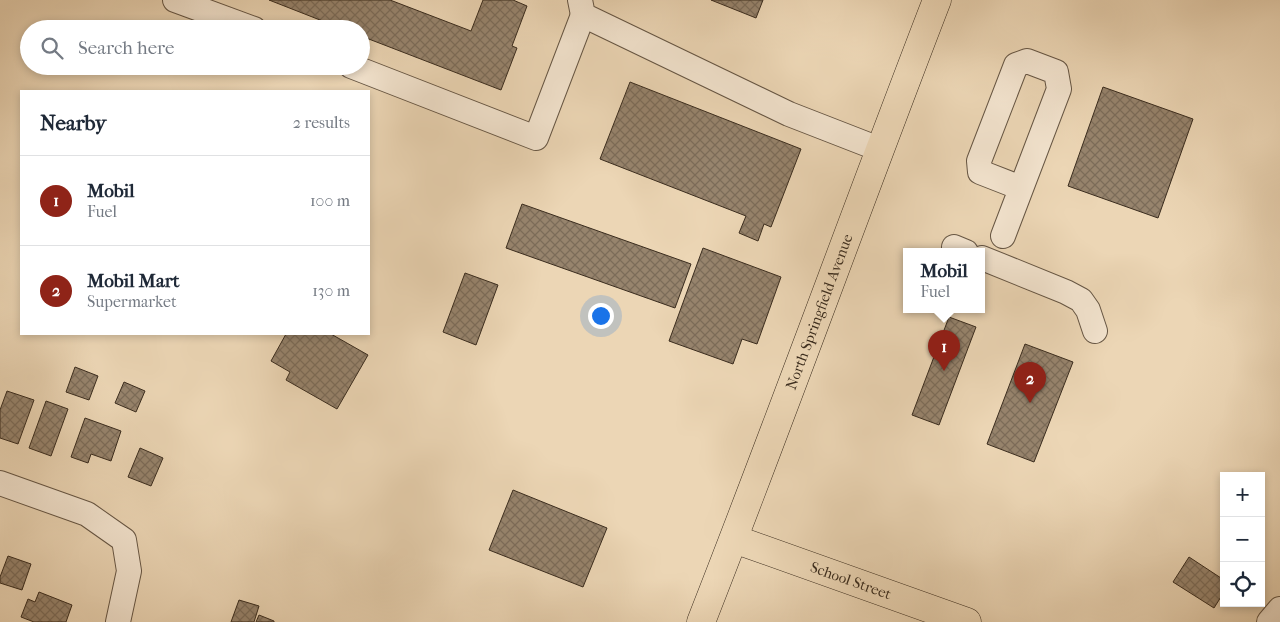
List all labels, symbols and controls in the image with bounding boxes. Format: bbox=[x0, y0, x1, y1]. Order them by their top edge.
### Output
search box bbox=[20, 20, 370, 75]
icon: search bbox=[38, 34, 66, 62]
text: Search here bbox=[78, 37, 174, 59]
text: Nearby bbox=[40, 111, 106, 135]
text: 2 results bbox=[293, 113, 350, 132]
text: Mobil bbox=[87, 180, 134, 202]
text: 1 bbox=[53, 191, 59, 210]
text: 100 m bbox=[310, 191, 350, 210]
text: Fuel bbox=[87, 202, 117, 221]
street label: North Springfield Avenue bbox=[782, 231, 857, 392]
popup bbox=[903, 248, 985, 313]
text: Mobil bbox=[920, 260, 968, 282]
text: Mobil Mart bbox=[87, 270, 180, 292]
text: 2 bbox=[52, 281, 60, 300]
text: 130 m bbox=[312, 281, 350, 300]
text: Fuel bbox=[920, 282, 950, 301]
text: Supermarket bbox=[87, 292, 177, 311]
your location bbox=[588, 303, 614, 329]
pin: 1 bbox=[928, 330, 960, 371]
pin: 2 bbox=[1014, 362, 1046, 403]
map controls bbox=[1220, 472, 1265, 607]
button: + bbox=[1220, 472, 1265, 517]
button: − bbox=[1220, 517, 1265, 562]
street label: School Street bbox=[808, 558, 894, 604]
button: locate bbox=[1220, 562, 1265, 607]

